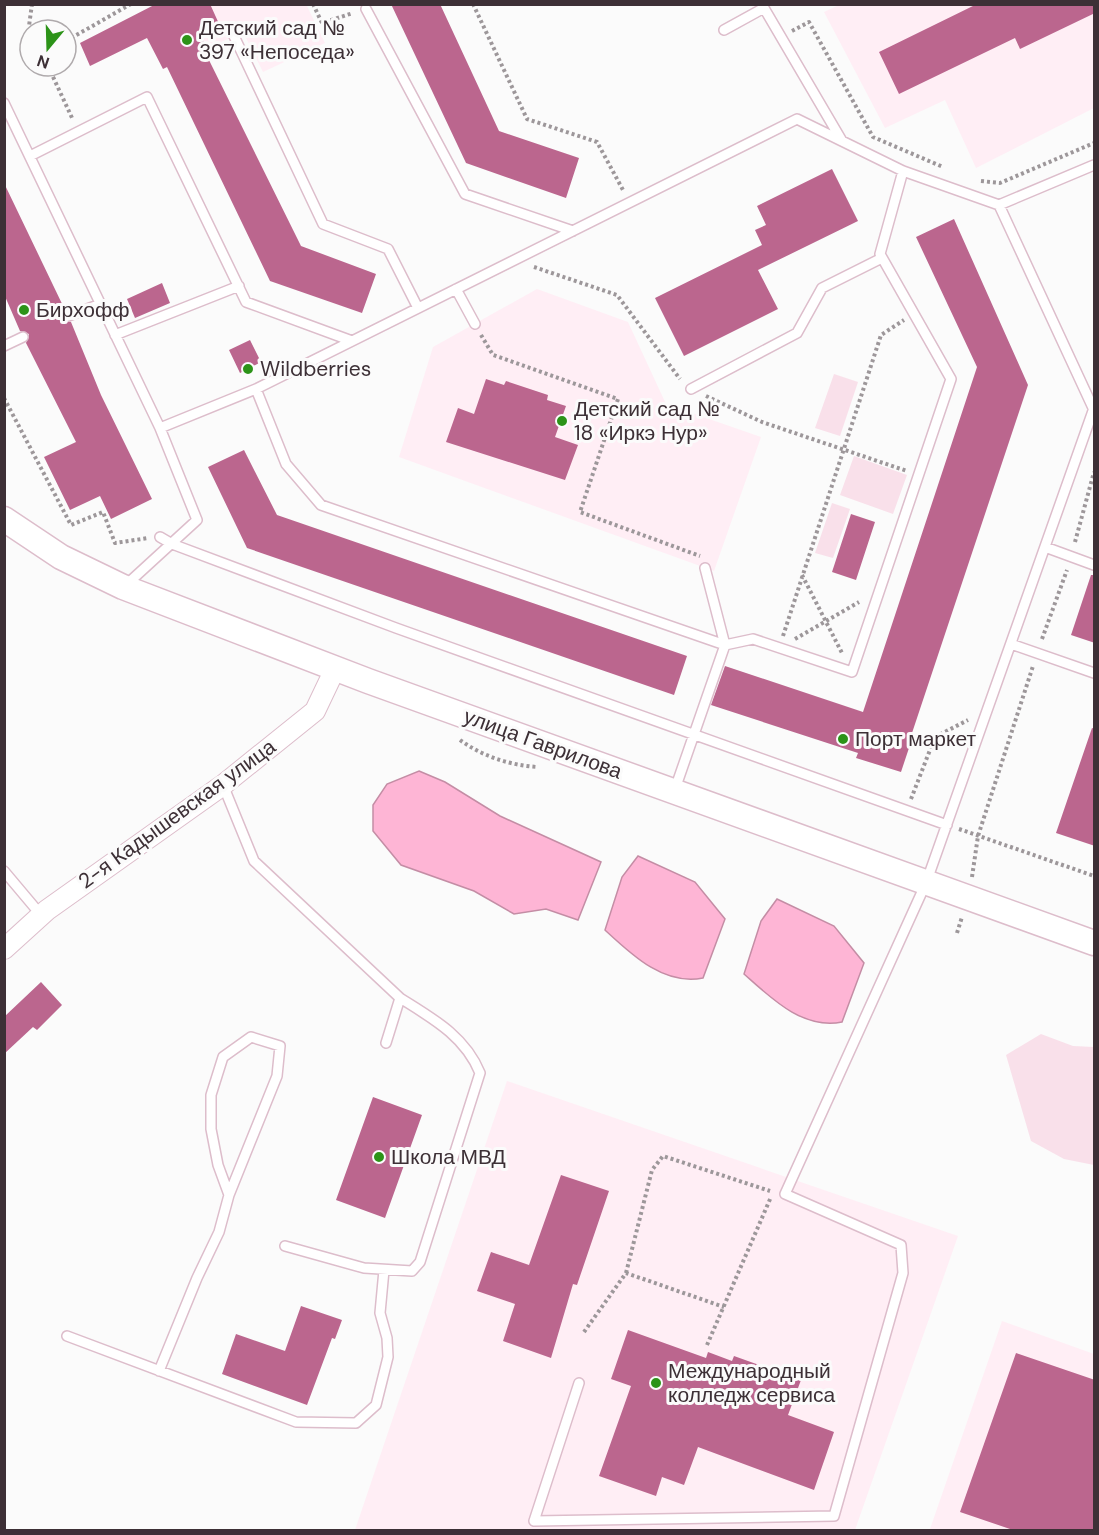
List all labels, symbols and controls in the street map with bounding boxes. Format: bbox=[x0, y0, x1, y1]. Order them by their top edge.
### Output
place label: Детский сад № 397 «Непоседа» bbox=[199, 14, 355, 66]
north arrow bbox=[18, 18, 78, 78]
marker: Детский сад № 397 «Непоседа» bbox=[180, 33, 194, 47]
text: N bbox=[34, 50, 52, 74]
place label: Бирхофф bbox=[36, 296, 129, 324]
marker: Бирхофф bbox=[17, 303, 31, 317]
place label: Wildberries bbox=[260, 355, 371, 383]
marker: Wildberries bbox=[241, 362, 255, 376]
place label: Детский сад № 18 «Иркэ Нур» bbox=[574, 395, 720, 447]
marker: Детский сад № 18 «Иркэ Нур» bbox=[555, 414, 569, 428]
street label: улица Гаврилова bbox=[460, 702, 626, 786]
place label: Порт маркет bbox=[855, 725, 976, 753]
marker: Порт маркет bbox=[836, 732, 850, 746]
street label: 2-я Кадышевская улица bbox=[73, 733, 282, 895]
place label: Школа МВД bbox=[391, 1143, 506, 1171]
marker: Школа МВД bbox=[372, 1150, 386, 1164]
place label: Международный колледж сервиса bbox=[668, 1357, 835, 1409]
marker: Международный колледж сервиса bbox=[649, 1376, 663, 1390]

